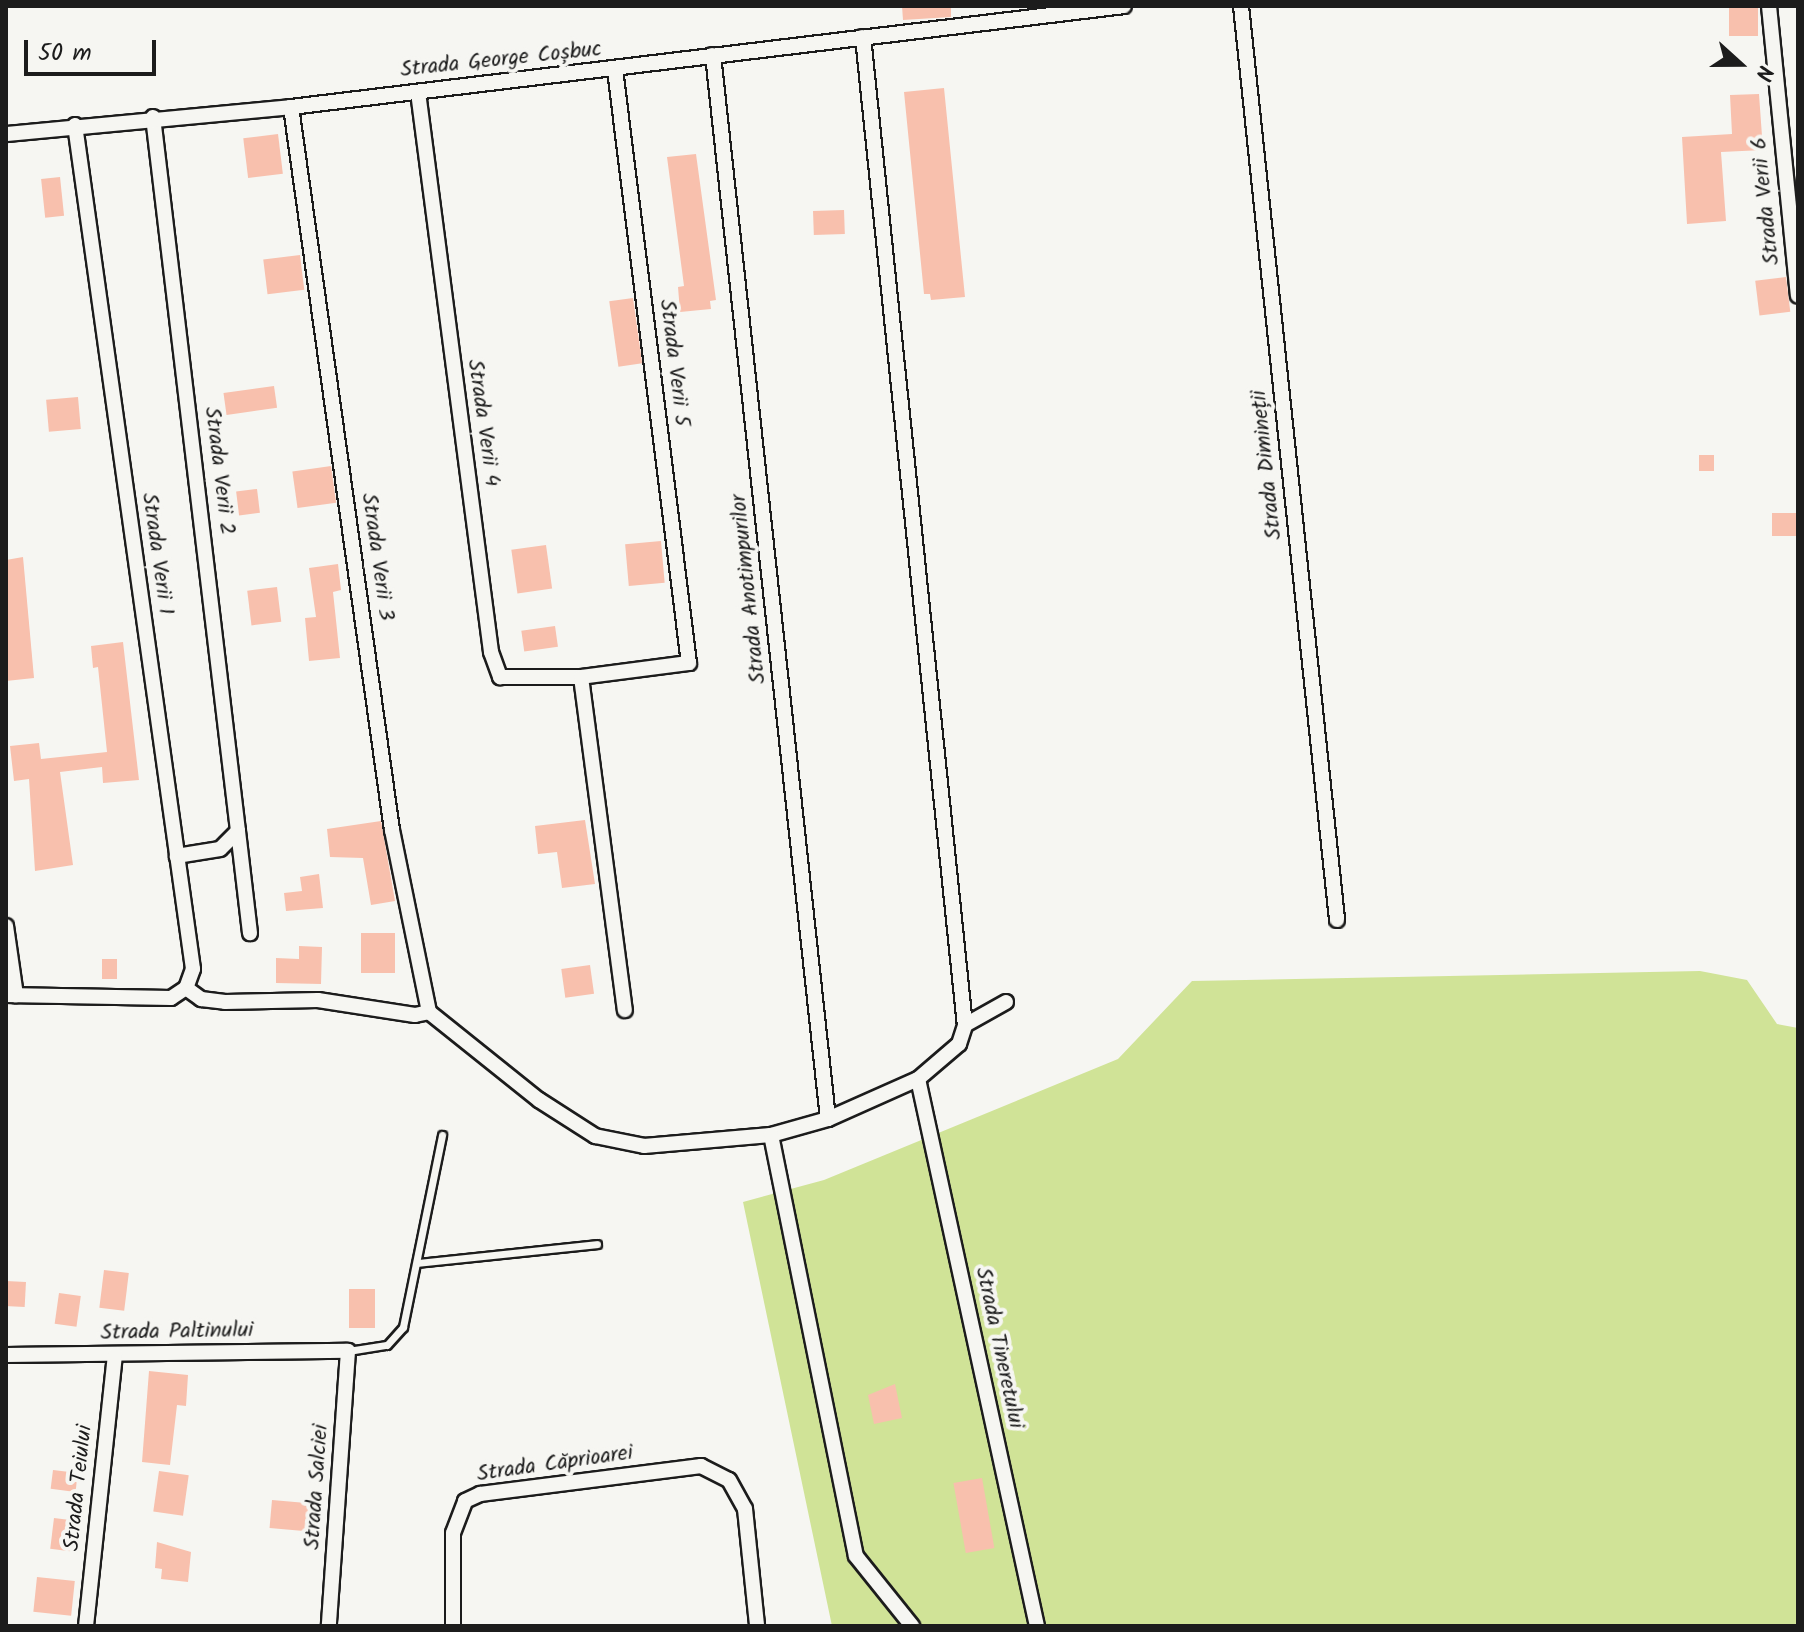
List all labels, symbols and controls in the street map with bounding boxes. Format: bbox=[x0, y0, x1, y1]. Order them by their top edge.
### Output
scale bar bbox=[28, 24, 160, 74]
north arrow bbox=[1700, 24, 1780, 104]
text: 50 m bbox=[38, 34, 92, 73]
street label: Strada George Coșbuc bbox=[399, 36, 603, 84]
text: N bbox=[1744, 60, 1782, 86]
street label: Strada Verii 6 bbox=[1746, 136, 1786, 266]
street label: Strada Verii 5 bbox=[653, 298, 695, 428]
street label: Strada Verii 4 bbox=[461, 358, 505, 488]
street label: Strada Dimineții bbox=[1246, 389, 1288, 541]
street label: Strada Verii 2 bbox=[198, 405, 240, 537]
street label: Strada Verii 1 bbox=[135, 491, 179, 617]
street label: Strada Verii 3 bbox=[355, 491, 399, 623]
street label: Strada Anotimpurilor bbox=[726, 493, 772, 685]
street label: Strada Tineretului bbox=[969, 1265, 1029, 1431]
street label: Strada Paltinului bbox=[100, 1317, 254, 1347]
street label: Strada Salciei bbox=[299, 1423, 335, 1551]
street label: Strada Teiului bbox=[59, 1424, 99, 1552]
street label: Strada Căprioarei bbox=[475, 1440, 635, 1488]

